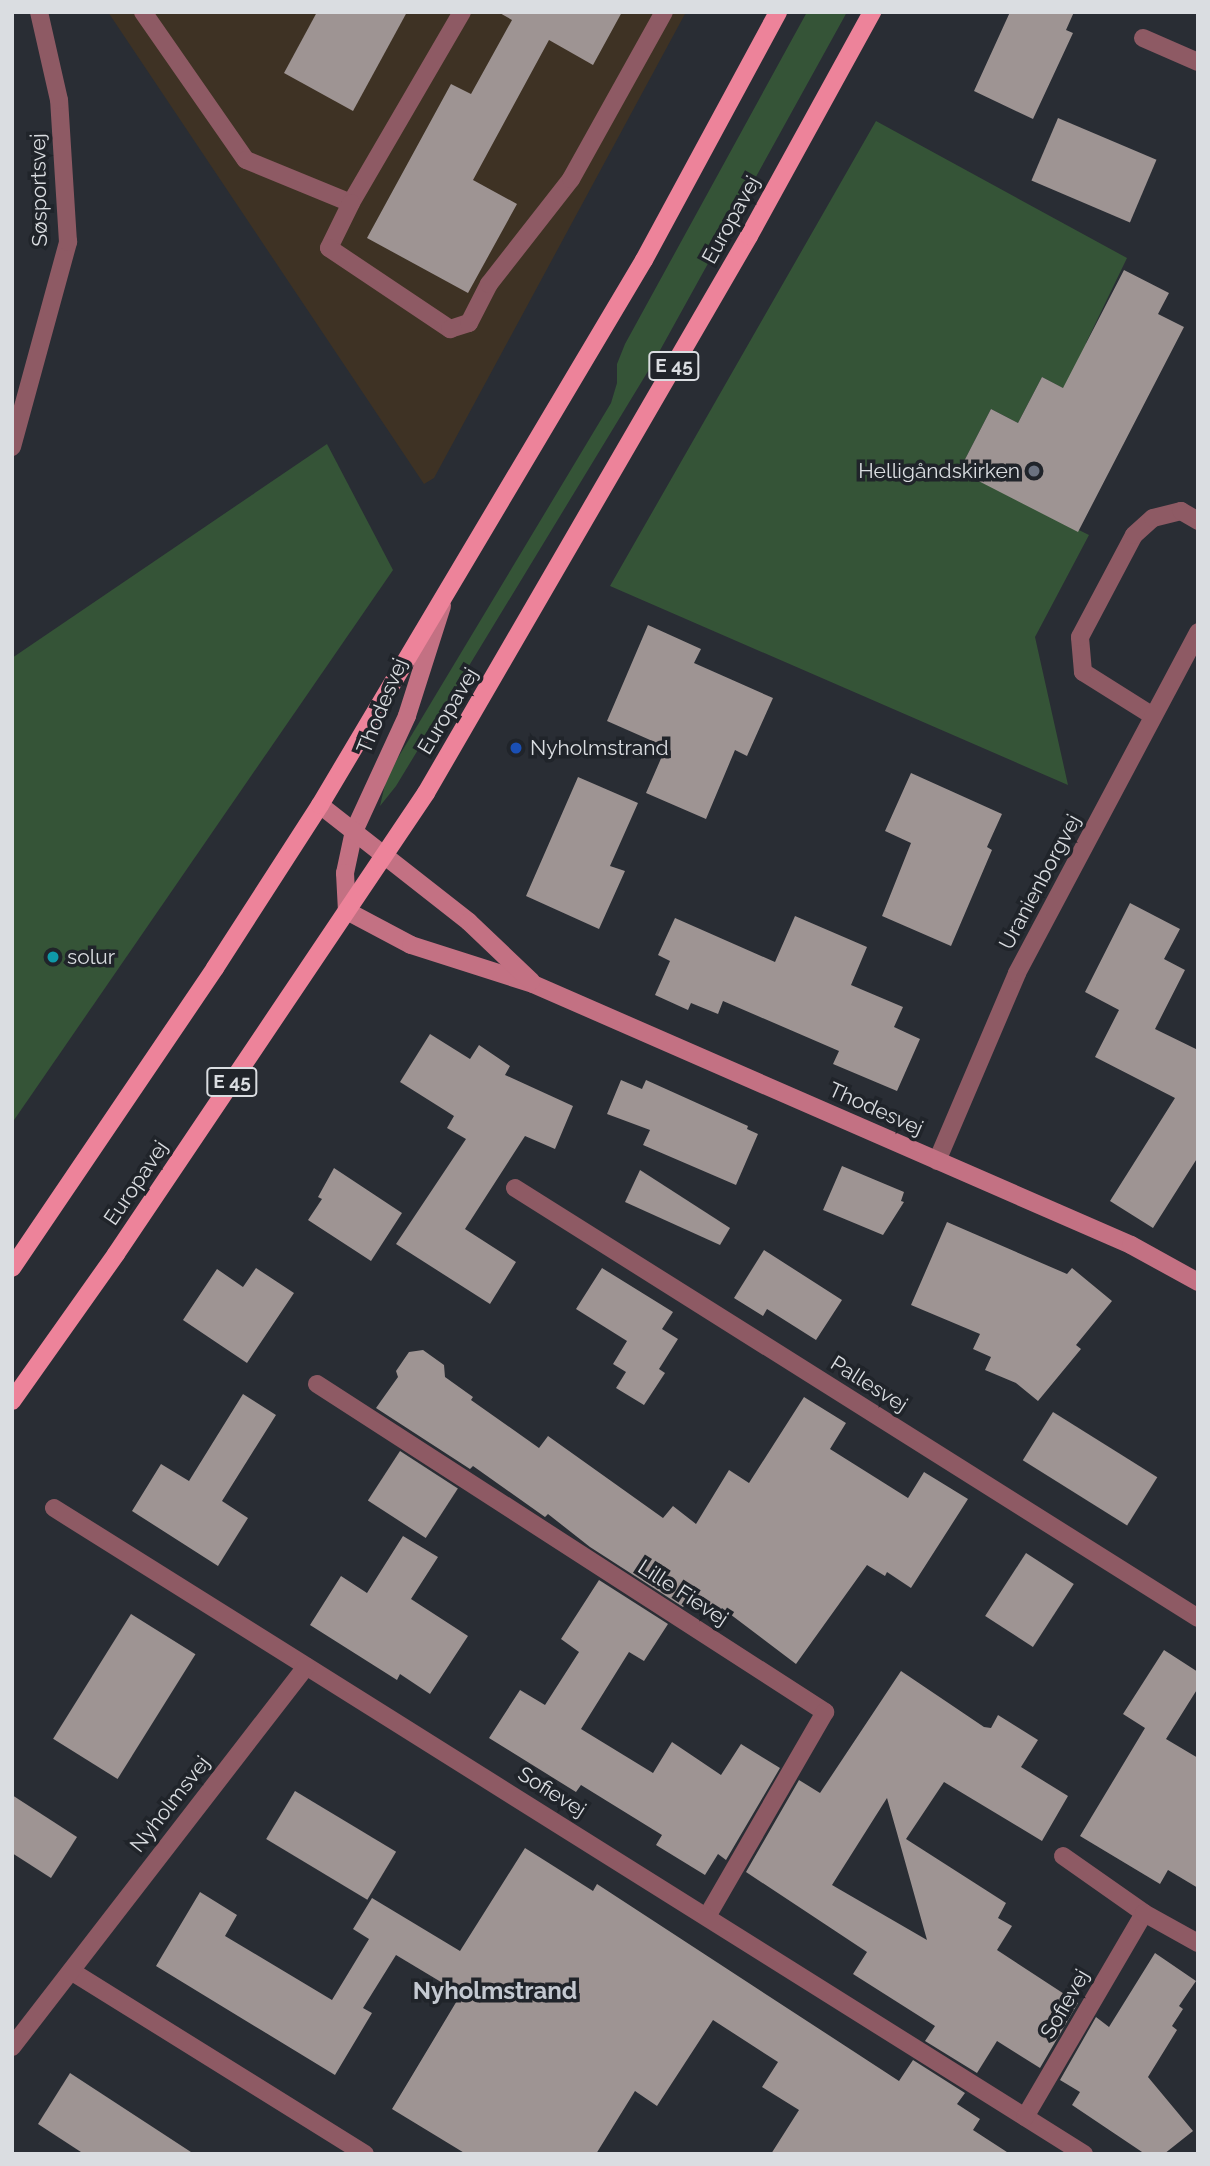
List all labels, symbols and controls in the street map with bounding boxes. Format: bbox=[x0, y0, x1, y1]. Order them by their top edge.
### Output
street label: Søsportsvej bbox=[25, 133, 53, 247]
street label: Europavej bbox=[697, 172, 765, 268]
road number: E 45 bbox=[648, 350, 700, 382]
place label: Helligåndskirken bbox=[858, 458, 1020, 484]
marker: Helligåndskirken bbox=[1026, 463, 1042, 479]
street label: Thodesvej bbox=[351, 655, 413, 757]
street label: Europavej bbox=[412, 663, 484, 759]
place label: Nyholmstrand bbox=[530, 735, 669, 761]
marker: Nyholmstrand bbox=[508, 740, 524, 756]
street label: Uranienborgvej bbox=[994, 810, 1086, 954]
place label: solur bbox=[67, 944, 115, 970]
marker: solur bbox=[45, 949, 61, 965]
road number: E 45 bbox=[206, 1066, 258, 1098]
street label: Thodesvej bbox=[825, 1077, 927, 1141]
street label: Europavej bbox=[99, 1136, 173, 1230]
street label: Pallesvej bbox=[826, 1351, 912, 1417]
street label: Lille Fievej bbox=[633, 1554, 733, 1632]
street label: Nyholmsvej bbox=[125, 1751, 215, 1857]
street label: Sofievej bbox=[513, 1761, 591, 1823]
street label: Sofievej bbox=[1035, 1965, 1095, 2043]
district label: Nyholmstrand bbox=[413, 1977, 577, 2005]

